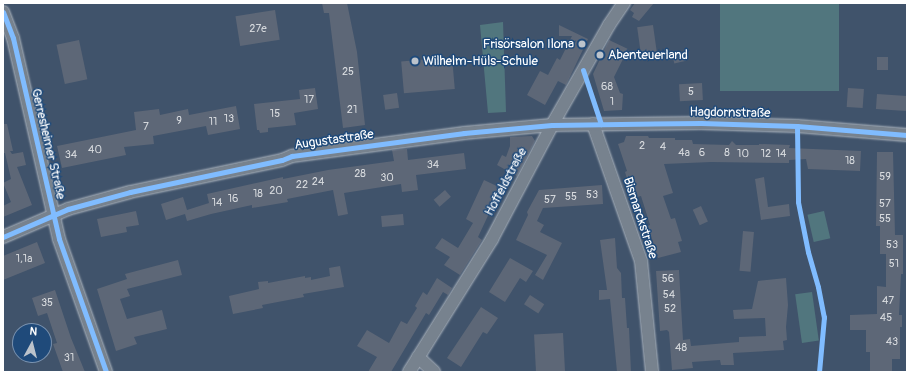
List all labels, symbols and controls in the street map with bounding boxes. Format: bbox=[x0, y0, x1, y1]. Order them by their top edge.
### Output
house number: 27e bbox=[249, 22, 267, 36]
place label: Frisörsalon Ilona bbox=[483, 36, 574, 52]
marker: Frisörsalon Ilona bbox=[577, 39, 587, 49]
place label: Abenteuerland bbox=[608, 47, 688, 63]
marker: Abenteuerland bbox=[595, 50, 605, 60]
place label: Wilhelm-Hüls-Schule bbox=[423, 53, 538, 69]
marker: Wilhelm-Hüls-Schule bbox=[410, 56, 420, 66]
house number: 25 bbox=[342, 65, 354, 79]
house number: 68 bbox=[601, 80, 613, 94]
house number: 5 bbox=[688, 85, 694, 99]
street label: Gerresheimer Straße bbox=[28, 87, 68, 201]
house number: 17 bbox=[304, 93, 314, 107]
house number: 1 bbox=[610, 95, 614, 109]
house number: 21 bbox=[347, 103, 357, 117]
street label: Hagdornstraße bbox=[689, 104, 771, 122]
house number: 15 bbox=[270, 107, 280, 121]
house number: 13 bbox=[224, 112, 234, 126]
house number: 9 bbox=[176, 114, 182, 128]
house number: 11 bbox=[209, 115, 217, 129]
house number: 7 bbox=[143, 120, 149, 134]
street label: Augustastraße bbox=[293, 127, 375, 153]
house number: 2 bbox=[639, 139, 645, 153]
house number: 4 bbox=[660, 140, 666, 154]
house number: 40 bbox=[88, 143, 102, 157]
street label: Hoffeldstraße bbox=[482, 145, 530, 219]
house number: 4a bbox=[678, 146, 690, 160]
house number: 6 bbox=[699, 146, 705, 160]
house number: 8 bbox=[724, 146, 730, 160]
house number: 10 bbox=[737, 147, 749, 161]
house number: 12 bbox=[761, 147, 771, 161]
house number: 14 bbox=[776, 147, 786, 161]
house number: 34 bbox=[65, 148, 77, 162]
house number: 18 bbox=[845, 154, 855, 168]
house number: 34 bbox=[427, 158, 439, 172]
house number: 28 bbox=[354, 167, 366, 181]
house number: 59 bbox=[879, 170, 891, 184]
house number: 30 bbox=[380, 171, 394, 185]
house number: 24 bbox=[312, 175, 324, 189]
street label: Bismarckstraße bbox=[619, 175, 661, 261]
house number: 22 bbox=[296, 178, 308, 192]
house number: 20 bbox=[269, 184, 283, 198]
house number: 18 bbox=[253, 187, 263, 201]
house number: 53 bbox=[586, 188, 598, 202]
house number: 55 bbox=[565, 190, 577, 204]
house number: 16 bbox=[228, 192, 238, 206]
house number: 57 bbox=[544, 193, 556, 207]
house number: 14 bbox=[212, 196, 222, 210]
house number: 57 bbox=[879, 197, 891, 211]
house number: 55 bbox=[879, 212, 891, 226]
house number: 53 bbox=[886, 238, 898, 252]
house number: 1,1a bbox=[16, 252, 32, 266]
house number: 51 bbox=[889, 257, 899, 271]
house number: 56 bbox=[662, 272, 674, 286]
house number: 54 bbox=[663, 288, 675, 302]
house number: 47 bbox=[882, 294, 894, 308]
house number: 35 bbox=[41, 296, 53, 310]
house number: 52 bbox=[664, 302, 676, 316]
house number: 45 bbox=[880, 311, 892, 325]
north arrow bbox=[12, 323, 52, 363]
text: N bbox=[29, 325, 38, 338]
house number: 43 bbox=[886, 335, 898, 349]
house number: 48 bbox=[675, 341, 687, 355]
house number: 31 bbox=[64, 351, 74, 365]

